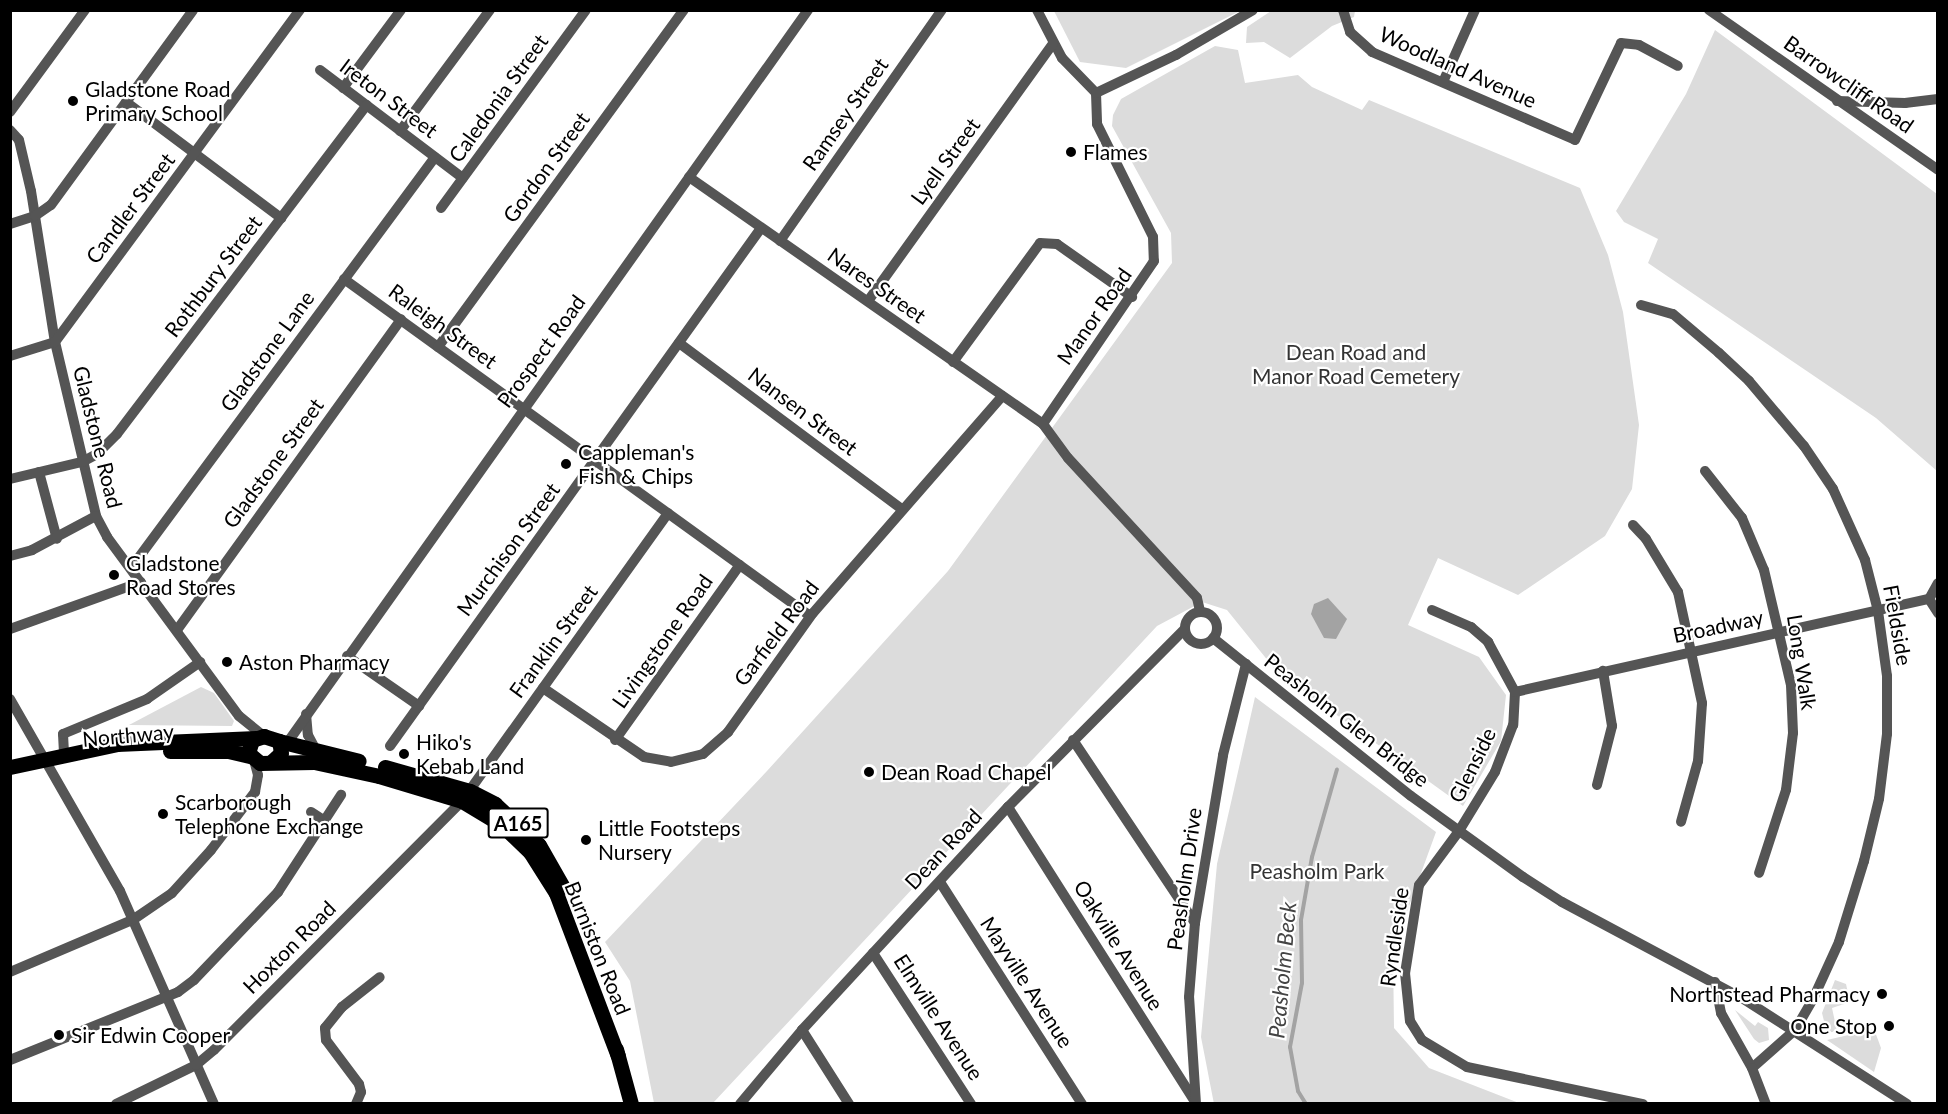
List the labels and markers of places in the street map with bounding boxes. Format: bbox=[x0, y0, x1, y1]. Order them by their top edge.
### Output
place label: Gladstone Road Primary School bbox=[85, 76, 231, 126]
marker: Gladstone Road Primary School bbox=[66, 94, 80, 108]
place label: Flames bbox=[1083, 139, 1148, 165]
marker: Flames bbox=[1064, 145, 1078, 159]
place label: Cappleman's Fish & Chips bbox=[578, 439, 694, 489]
marker: Cappleman's Fish & Chips bbox=[559, 457, 573, 471]
place label: Gladstone Road Stores bbox=[126, 550, 236, 600]
marker: Gladstone Road Stores bbox=[107, 568, 121, 582]
place label: Aston Pharmacy bbox=[239, 649, 390, 675]
marker: Aston Pharmacy bbox=[220, 655, 234, 669]
place label: Hiko's Kebab Land bbox=[416, 729, 524, 779]
marker: Hiko's Kebab Land bbox=[397, 747, 411, 761]
place label: Dean Road Chapel bbox=[881, 759, 1051, 785]
marker: Dean Road Chapel bbox=[862, 765, 876, 779]
place label: Scarborough Telephone Exchange bbox=[175, 789, 363, 839]
marker: Scarborough Telephone Exchange bbox=[156, 807, 170, 821]
place label: Little Footsteps Nursery bbox=[598, 815, 740, 865]
marker: Little Footsteps Nursery bbox=[579, 833, 593, 847]
place label: Northstead Pharmacy bbox=[1669, 981, 1870, 1007]
marker: Northstead Pharmacy bbox=[1875, 987, 1889, 1001]
place label: One Stop bbox=[1790, 1013, 1877, 1039]
marker: One Stop bbox=[1882, 1019, 1896, 1033]
place label: Sir Edwin Cooper bbox=[71, 1022, 231, 1048]
marker: Sir Edwin Cooper bbox=[52, 1028, 66, 1042]

